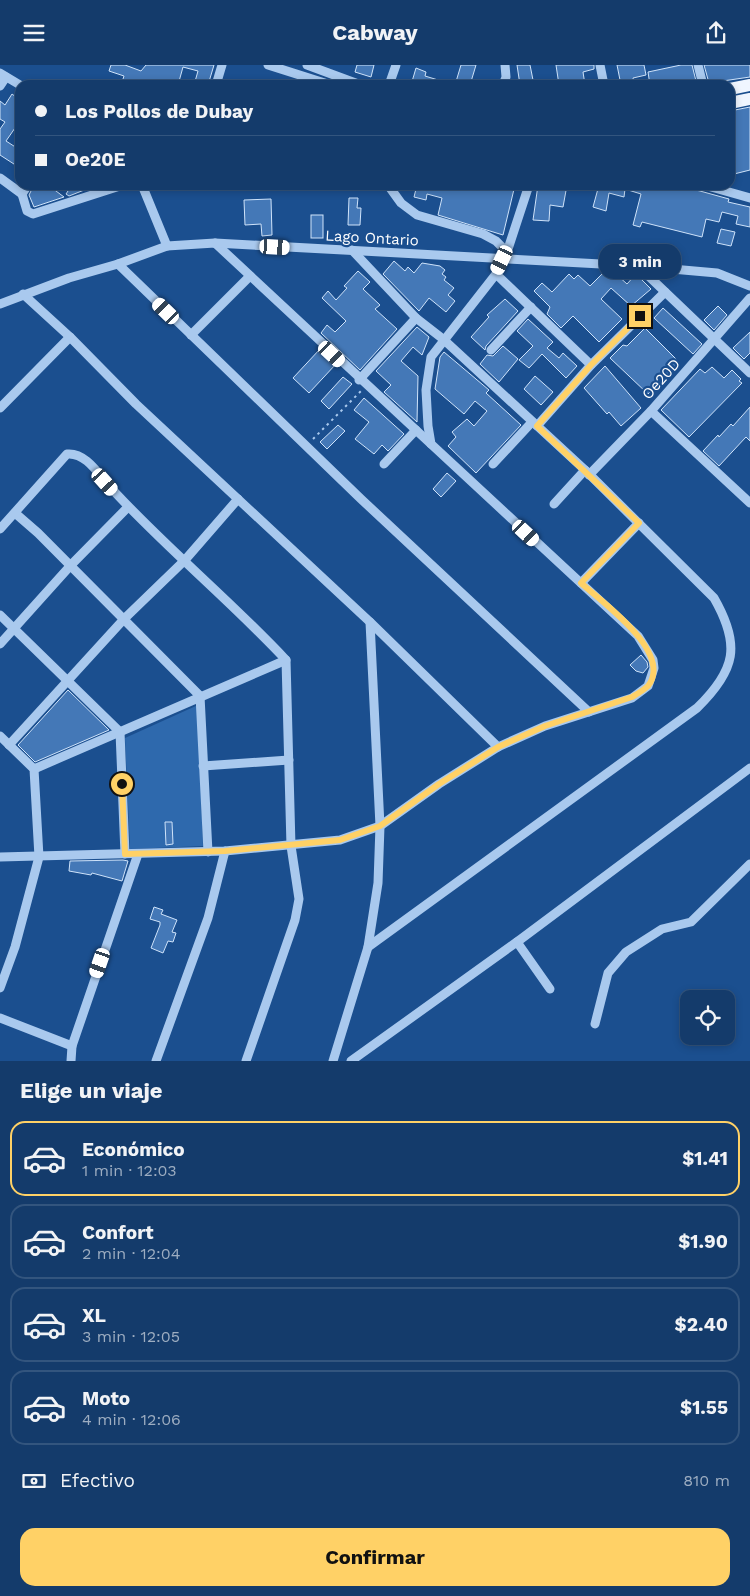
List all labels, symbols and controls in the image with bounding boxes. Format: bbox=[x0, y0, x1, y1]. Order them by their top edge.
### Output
icon: menu bbox=[20, 19, 48, 47]
icon: share bbox=[702, 19, 730, 47]
text: Cabway bbox=[332, 20, 418, 45]
text: Los Pollos de Dubay bbox=[65, 100, 253, 123]
text: Oe20E bbox=[65, 148, 126, 171]
street label: Lago Ontario bbox=[325, 227, 419, 249]
car bbox=[259, 239, 290, 255]
car bbox=[488, 243, 515, 277]
callout: 3 min bbox=[599, 243, 681, 279]
text: 3 min bbox=[618, 252, 662, 271]
car bbox=[149, 295, 182, 327]
route end bbox=[629, 305, 651, 327]
car bbox=[315, 338, 348, 370]
street label: Oe20D bbox=[638, 355, 684, 403]
car bbox=[89, 466, 120, 498]
car bbox=[509, 517, 542, 549]
route start bbox=[111, 773, 133, 795]
car bbox=[88, 946, 111, 980]
map controls bbox=[680, 990, 735, 1045]
button: locate bbox=[680, 990, 735, 1045]
text: Elige un viaje bbox=[20, 1078, 163, 1103]
icon: car bbox=[22, 1136, 67, 1181]
text: Económico bbox=[82, 1138, 185, 1161]
text: $1.41 bbox=[682, 1147, 728, 1170]
text: 1 min · 12:03 bbox=[82, 1161, 177, 1180]
icon: car bbox=[22, 1219, 67, 1264]
text: Confort bbox=[82, 1221, 153, 1244]
text: $1.90 bbox=[678, 1230, 728, 1253]
text: 2 min · 12:04 bbox=[82, 1244, 180, 1263]
icon: car bbox=[22, 1302, 67, 1347]
text: XL bbox=[82, 1304, 106, 1327]
text: $2.40 bbox=[675, 1313, 728, 1336]
text: 3 min · 12:05 bbox=[82, 1327, 180, 1346]
icon: car bbox=[22, 1385, 67, 1430]
text: Moto bbox=[82, 1387, 130, 1410]
text: $1.55 bbox=[680, 1396, 728, 1419]
text: 4 min · 12:06 bbox=[82, 1410, 181, 1429]
icon: cash bbox=[20, 1467, 48, 1495]
text: Efectivo bbox=[60, 1469, 135, 1492]
text: 810 m bbox=[683, 1471, 730, 1490]
button: Confirmar bbox=[20, 1528, 730, 1586]

